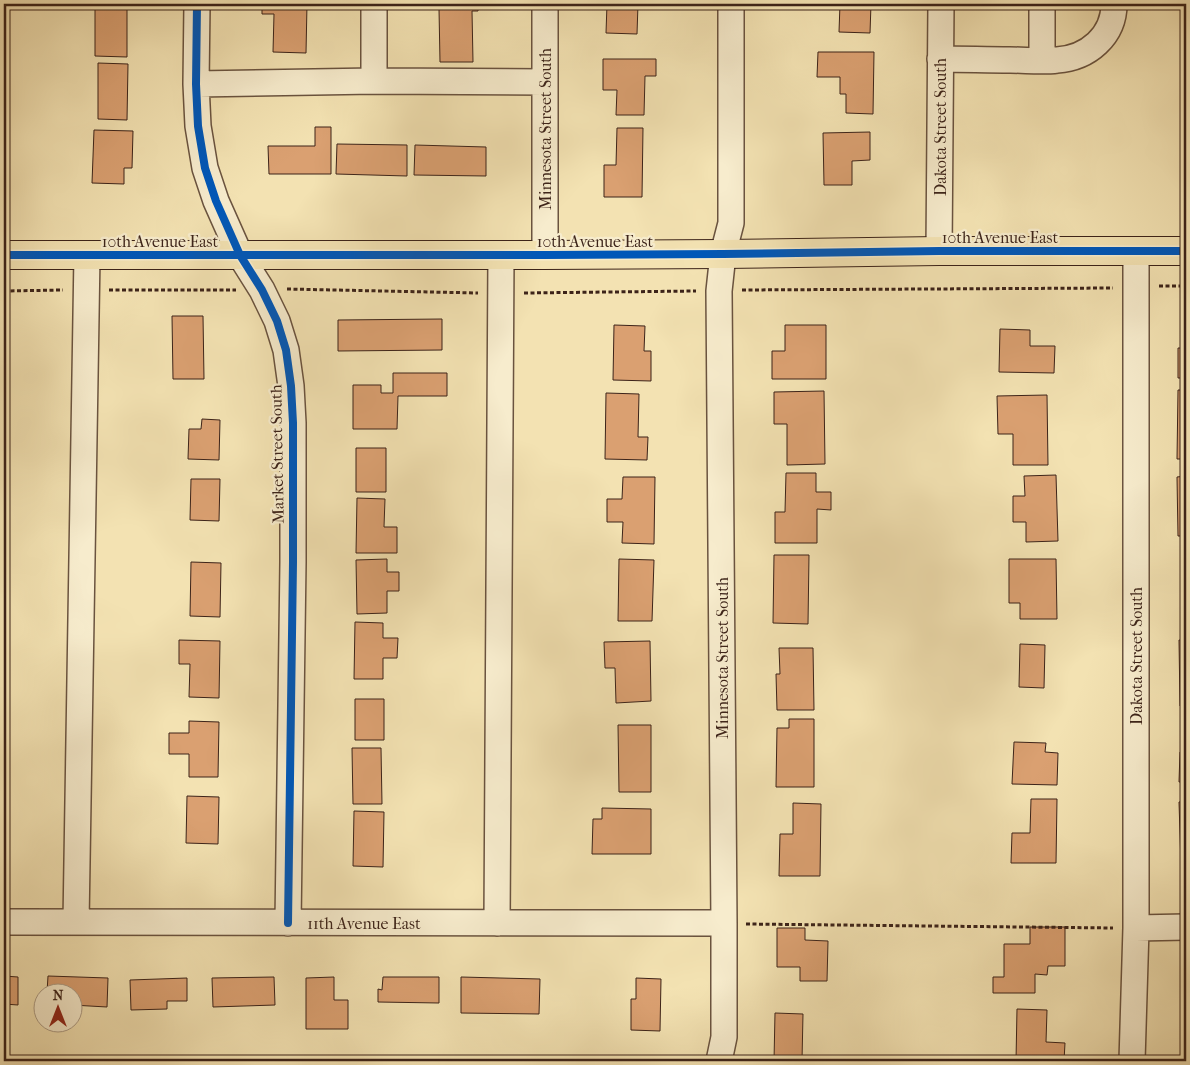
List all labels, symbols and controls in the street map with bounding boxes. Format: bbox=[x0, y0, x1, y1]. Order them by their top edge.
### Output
street label: Minnesota Street South bbox=[536, 48, 555, 210]
street label: Dakota Street South bbox=[931, 58, 950, 196]
street label: 10th Avenue East bbox=[942, 228, 1059, 247]
street label: 10th Avenue East bbox=[102, 232, 219, 251]
street label: 10th Avenue East bbox=[537, 232, 654, 251]
street label: Market Street South bbox=[266, 384, 288, 524]
street label: Minnesota Street South bbox=[713, 577, 732, 739]
street label: Dakota Street South bbox=[1127, 587, 1146, 725]
street label: 11th Avenue East bbox=[307, 914, 421, 933]
north arrow bbox=[32, 982, 82, 1032]
text: N bbox=[53, 987, 64, 1004]

